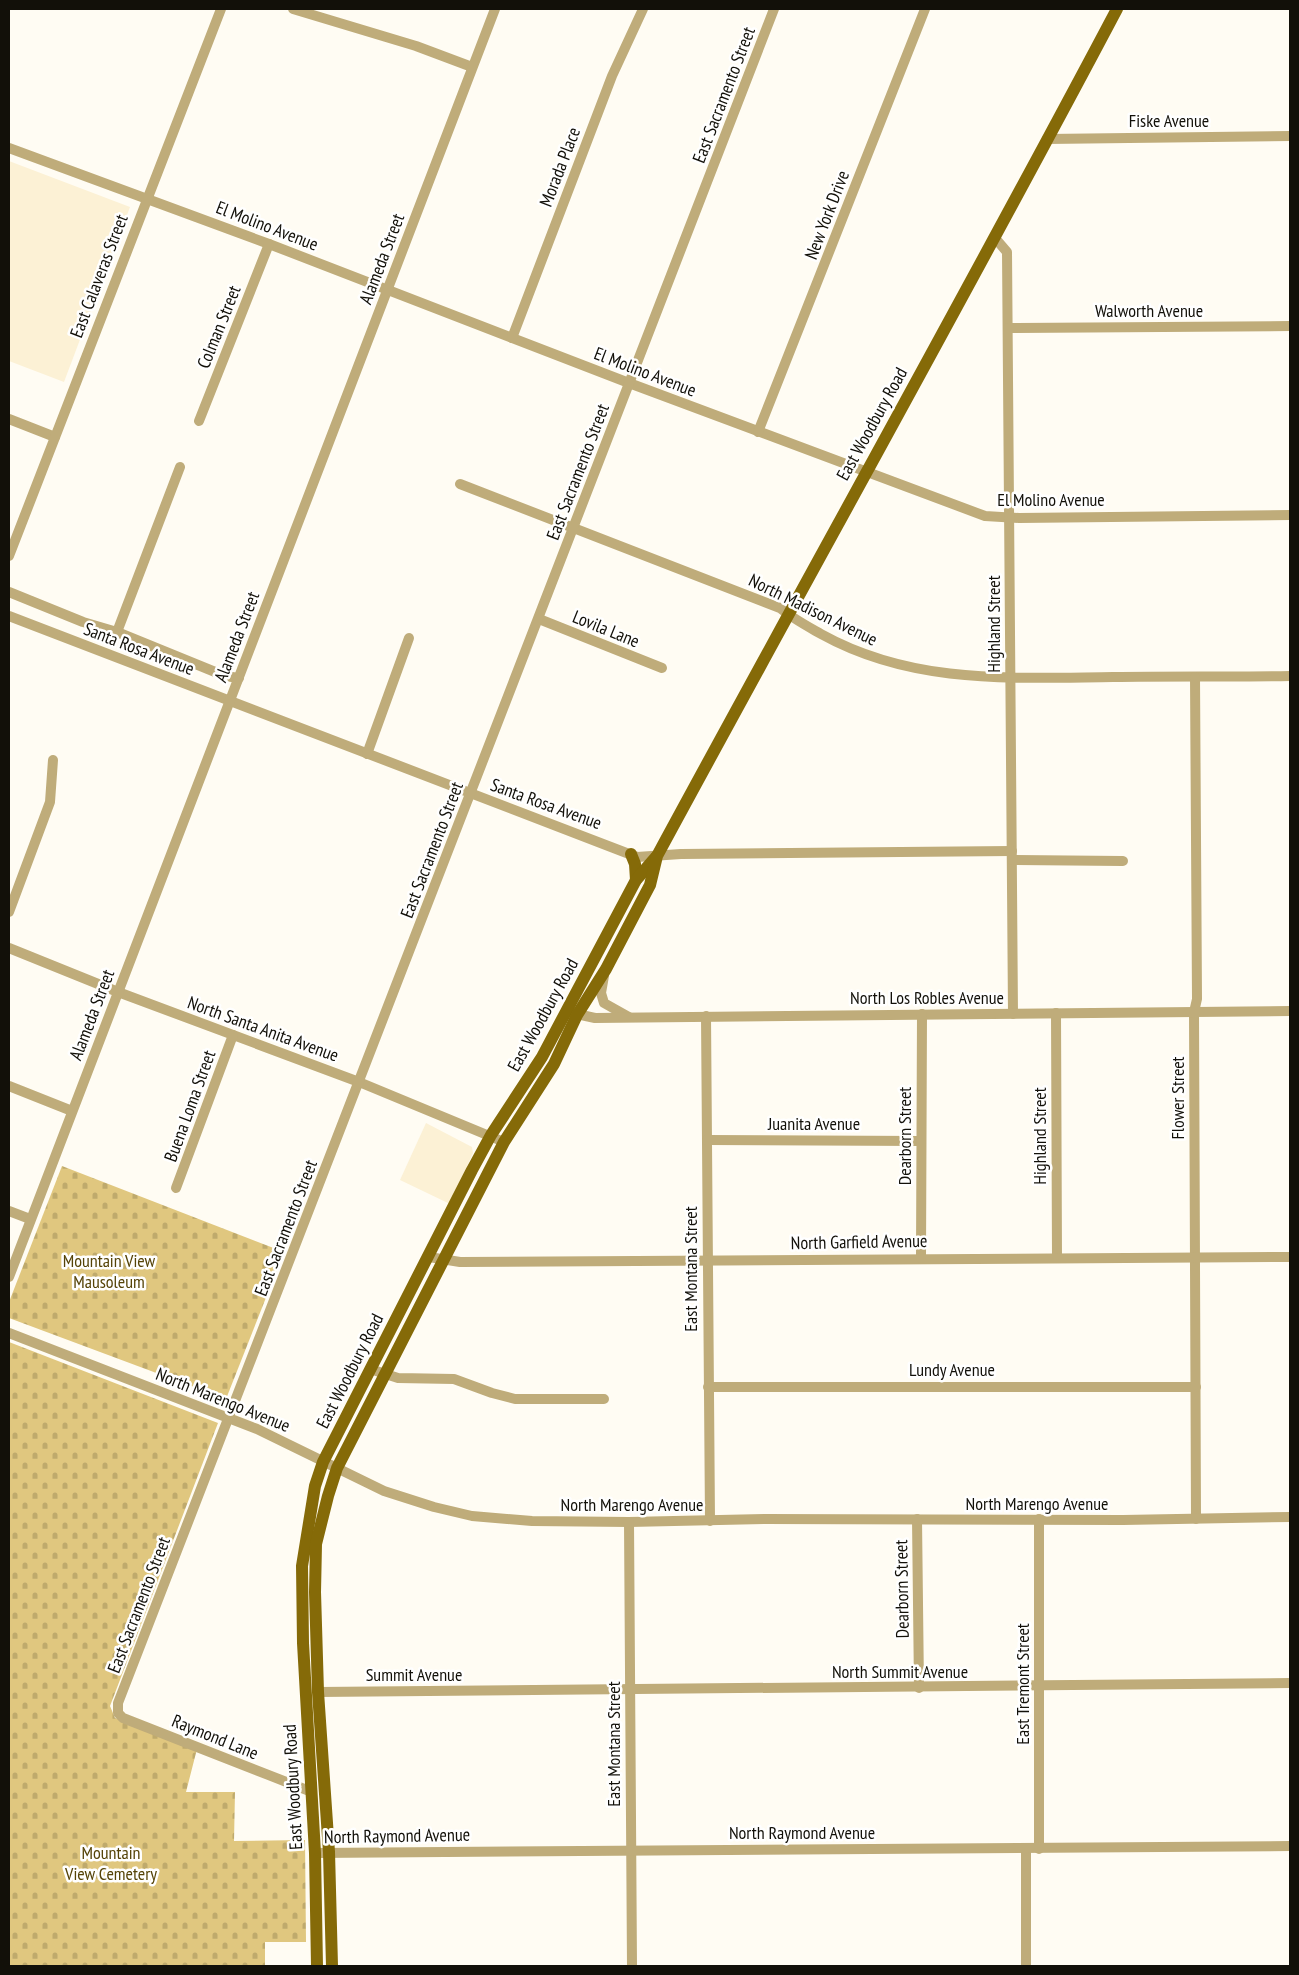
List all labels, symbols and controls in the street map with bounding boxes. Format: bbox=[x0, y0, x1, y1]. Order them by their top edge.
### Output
street label: East Sacramento Street bbox=[687, 23, 760, 166]
street label: Fiske Avenue bbox=[1129, 109, 1209, 132]
street label: Morada Place bbox=[534, 124, 585, 210]
street label: New York Drive bbox=[799, 167, 854, 262]
street label: El Molino Avenue bbox=[213, 196, 322, 256]
street label: Alameda Street bbox=[354, 210, 409, 307]
street label: East Calaveras Street bbox=[64, 211, 133, 341]
street label: Colman Street bbox=[191, 282, 246, 372]
street label: Walworth Avenue bbox=[1095, 299, 1203, 322]
street label: El Molino Avenue bbox=[591, 342, 700, 402]
street label: East Woodbury Road bbox=[831, 363, 912, 484]
street label: East Sacramento Street bbox=[541, 400, 614, 543]
street label: El Molino Avenue bbox=[997, 488, 1105, 511]
street label: North Madison Avenue bbox=[745, 568, 881, 651]
street label: Highland Street bbox=[982, 575, 1005, 673]
street label: Alameda Street bbox=[209, 588, 264, 685]
street label: Lovila Lane bbox=[569, 605, 643, 652]
street label: Santa Rosa Avenue bbox=[81, 617, 198, 680]
street label: Santa Rosa Avenue bbox=[487, 773, 605, 834]
street label: East Sacramento Street bbox=[395, 778, 468, 921]
street label: East Woodbury Road bbox=[502, 954, 583, 1075]
street label: Alameda Street bbox=[64, 966, 119, 1063]
street label: North Los Robles Avenue bbox=[850, 986, 1004, 1009]
street label: North Santa Anita Avenue bbox=[184, 991, 342, 1067]
street label: Buena Loma Street bbox=[159, 1047, 220, 1165]
street label: Flower Street bbox=[1166, 1056, 1189, 1140]
street label: Dearborn Street bbox=[893, 1087, 916, 1185]
street label: Highland Street bbox=[1028, 1087, 1051, 1185]
street label: Juanita Avenue bbox=[767, 1112, 860, 1135]
street label: East Sacramento Street bbox=[249, 1156, 322, 1299]
street label: East Montana Street bbox=[679, 1206, 702, 1332]
street label: North Garfield Avenue bbox=[790, 1229, 928, 1254]
park label: Mountain View Mausoleum bbox=[63, 1249, 156, 1293]
street label: East Woodbury Road bbox=[311, 1310, 388, 1432]
street label: Lundy Avenue bbox=[909, 1358, 995, 1381]
street label: North Marengo Avenue bbox=[153, 1362, 294, 1437]
street label: North Marengo Avenue bbox=[966, 1492, 1108, 1515]
street label: North Marengo Avenue bbox=[561, 1493, 703, 1516]
street label: East Sacramento Street bbox=[102, 1533, 175, 1676]
street label: Dearborn Street bbox=[889, 1540, 914, 1638]
street label: East Tremont Street bbox=[1011, 1623, 1034, 1745]
street label: North Summit Avenue bbox=[832, 1660, 968, 1683]
street label: Summit Avenue bbox=[366, 1663, 462, 1686]
street label: East Montana Street bbox=[602, 1681, 625, 1807]
street label: Raymond Lane bbox=[169, 1709, 262, 1764]
street label: East Woodbury Road bbox=[278, 1724, 307, 1850]
street label: North Raymond Avenue bbox=[729, 1821, 875, 1844]
street label: North Raymond Avenue bbox=[324, 1823, 470, 1848]
park label: Mountain View Cemetery bbox=[64, 1841, 157, 1885]

